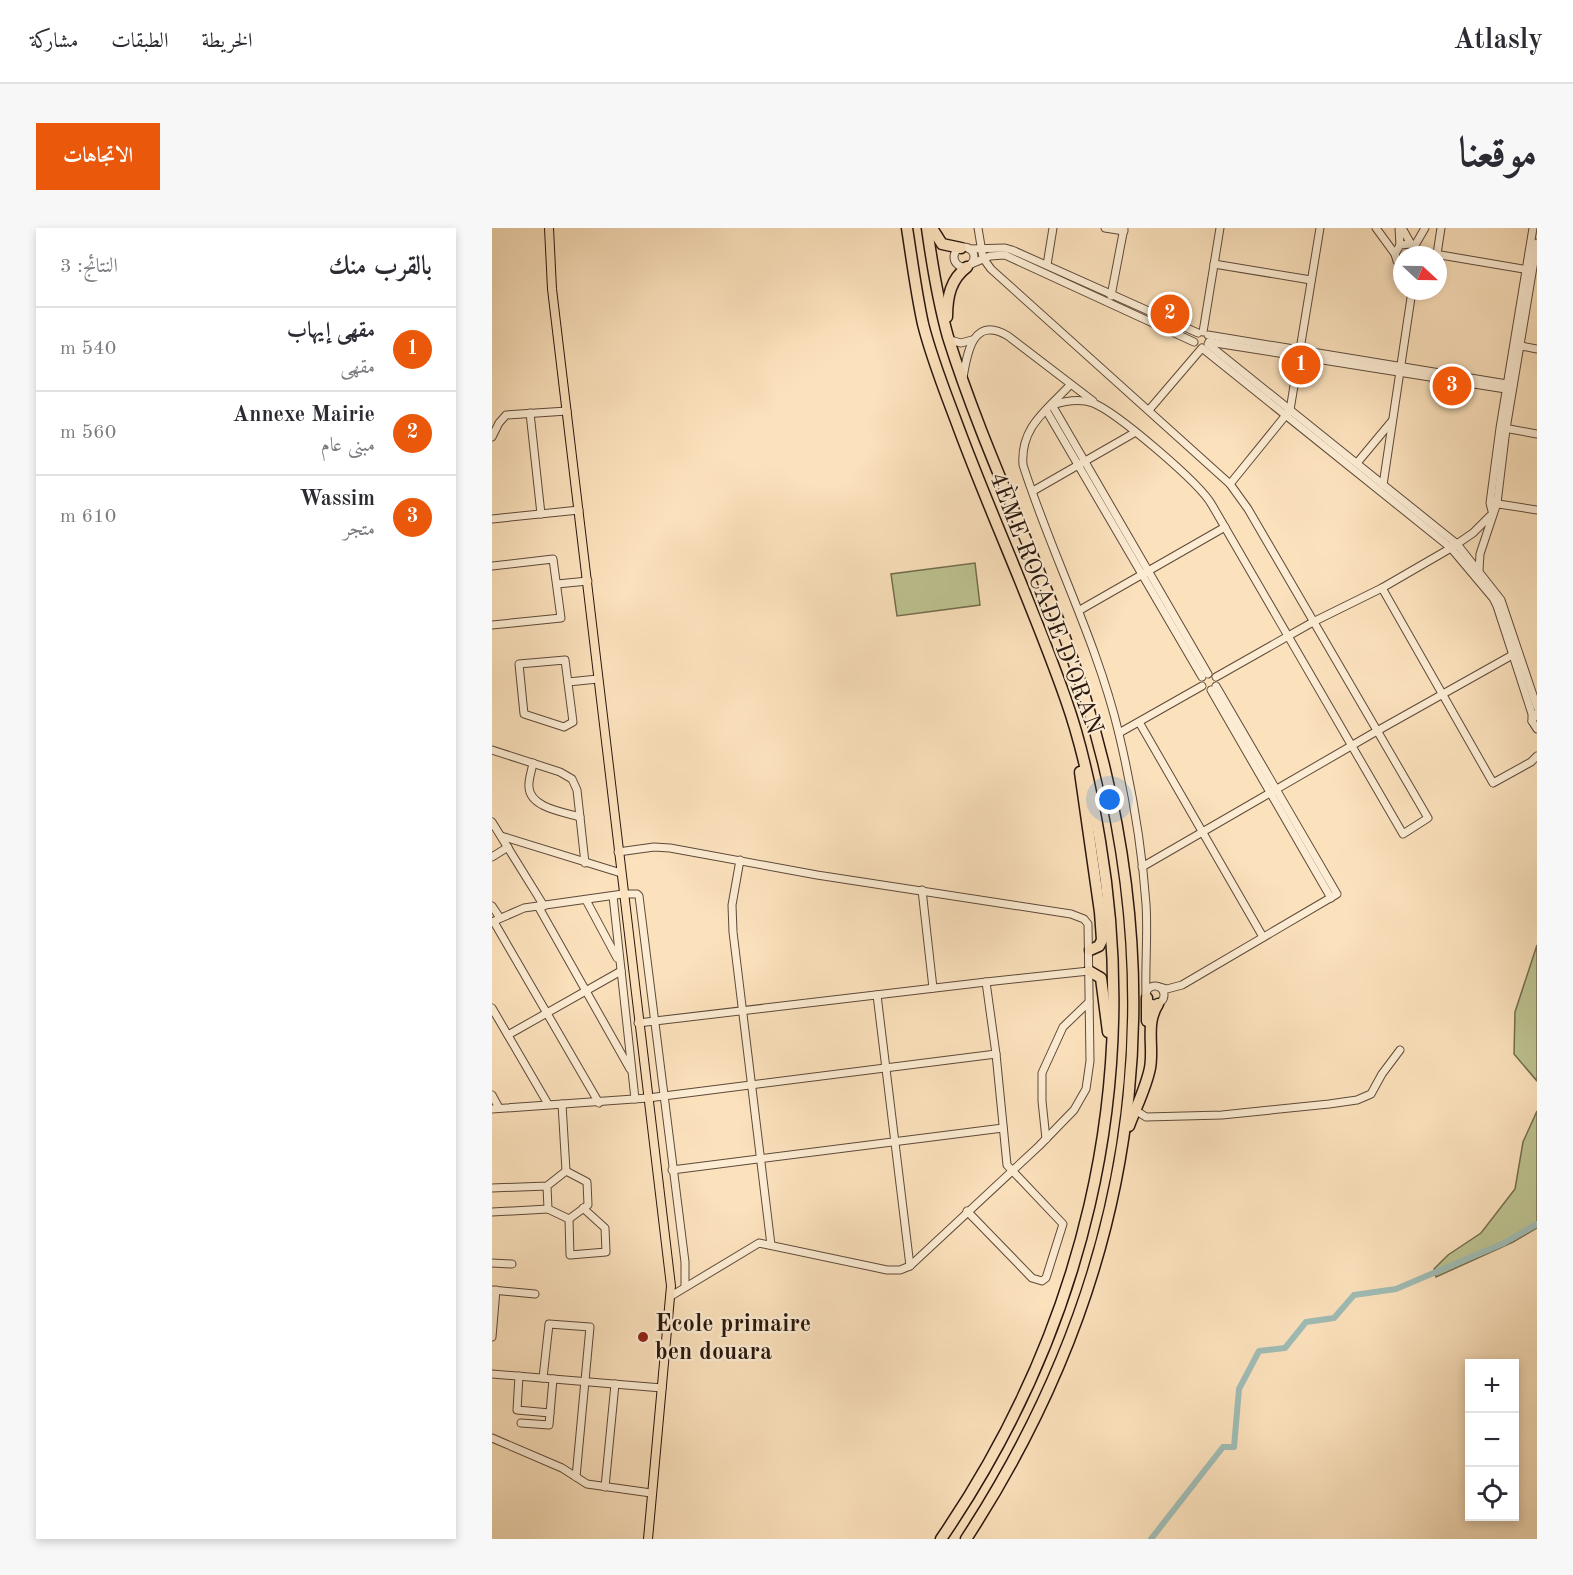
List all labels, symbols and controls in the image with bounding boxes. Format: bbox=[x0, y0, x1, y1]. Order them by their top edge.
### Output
text: Atlasly bbox=[1454, 27, 1543, 55]
text: مشاركة bbox=[30, 31, 78, 52]
text: الطبقات bbox=[111, 31, 168, 52]
text: الخريطة bbox=[201, 31, 253, 52]
button: الاتجاهات bbox=[36, 123, 160, 190]
text: موقعنا bbox=[1459, 134, 1537, 176]
north arrow bbox=[1393, 246, 1447, 300]
text: بالقرب منك bbox=[329, 254, 432, 280]
text: النتائج: 3 bbox=[60, 257, 118, 277]
pin: 2 bbox=[1150, 292, 1190, 337]
text: مقهى إيهاب bbox=[287, 320, 375, 342]
text: 540 m bbox=[60, 339, 116, 359]
text: 1 bbox=[407, 339, 418, 359]
pin: 1 bbox=[1282, 342, 1320, 388]
text: مقهى bbox=[340, 358, 375, 378]
pin: 3 bbox=[1432, 364, 1472, 408]
text: Annexe Mairie bbox=[233, 404, 375, 426]
text: 560 m bbox=[60, 423, 116, 443]
text: 2 bbox=[407, 423, 418, 443]
text: مبنى عام bbox=[321, 436, 375, 456]
street label: 4ÈME ROCADE D'ORAN bbox=[984, 468, 1110, 738]
text: Wassim bbox=[299, 488, 375, 510]
text: 610 m bbox=[60, 507, 116, 527]
text: 3 bbox=[407, 507, 418, 527]
text: متجر bbox=[343, 520, 375, 540]
your location bbox=[1095, 785, 1124, 814]
place label: Ecole primaire ben douara bbox=[655, 1313, 811, 1365]
marker: Ecole primaire ben douara bbox=[636, 1330, 650, 1344]
map controls bbox=[1465, 1359, 1519, 1521]
button: + bbox=[1465, 1359, 1519, 1413]
button: − bbox=[1465, 1413, 1519, 1467]
button: locate bbox=[1465, 1467, 1519, 1521]

